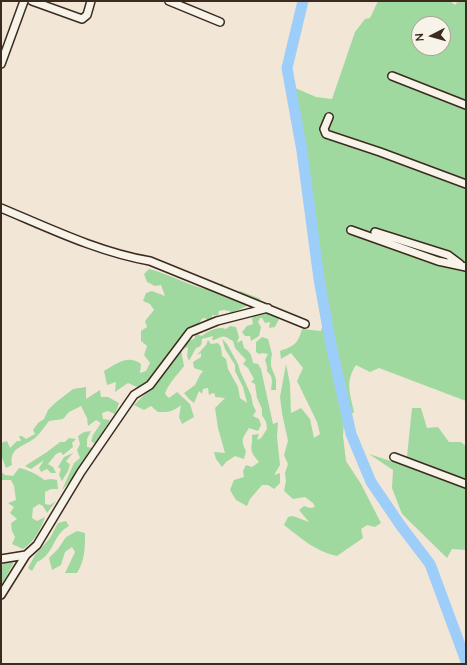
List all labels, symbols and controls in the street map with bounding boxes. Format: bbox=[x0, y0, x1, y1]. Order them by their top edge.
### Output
north arrow bbox=[411, 16, 451, 56]
text: N bbox=[412, 33, 427, 41]

